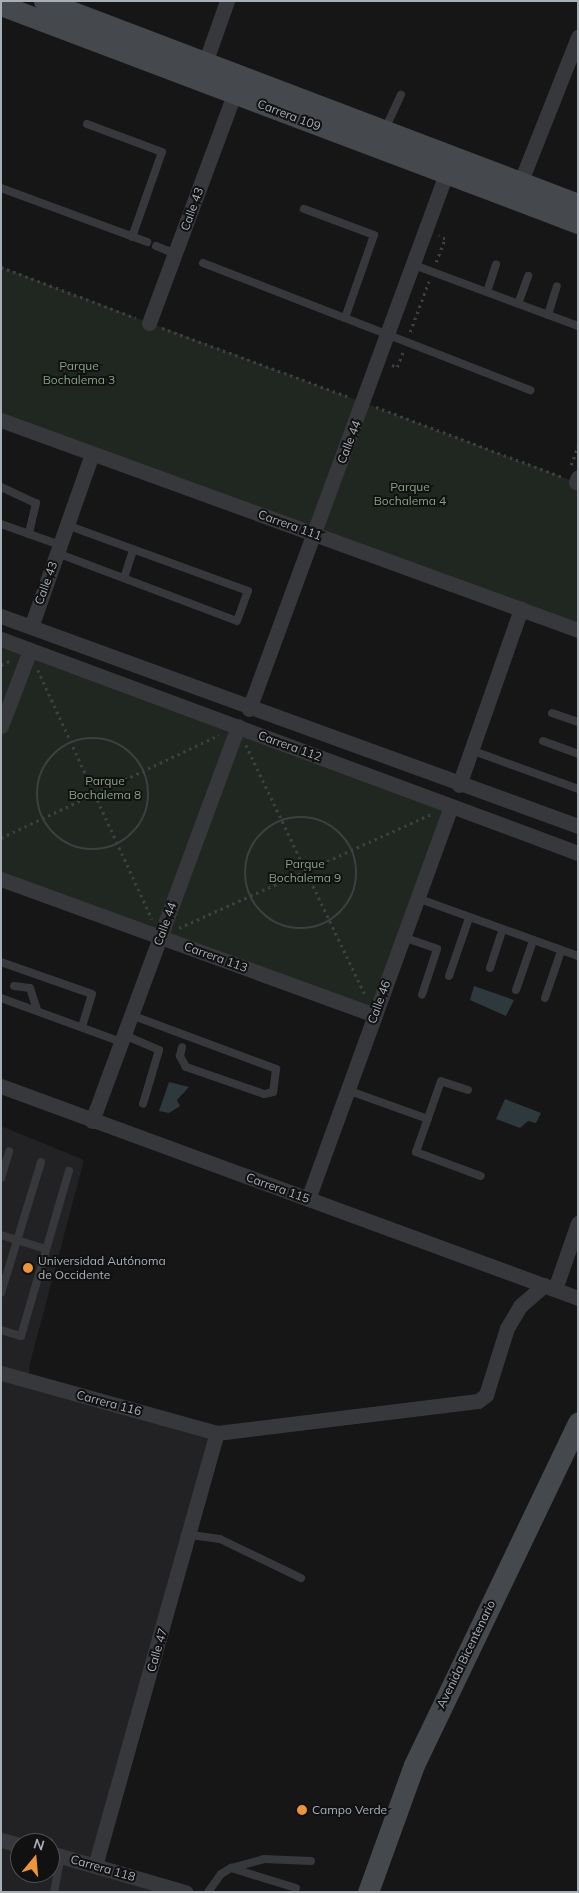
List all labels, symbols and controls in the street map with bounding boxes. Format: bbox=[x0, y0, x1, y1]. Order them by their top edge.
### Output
street label: Carrera 109 bbox=[255, 96, 323, 134]
street label: Calle 43 bbox=[178, 185, 206, 233]
park label: Parque Bochalema 3 bbox=[43, 359, 115, 387]
street label: Calle 44 bbox=[334, 418, 364, 466]
park label: Parque Bochalema 4 bbox=[374, 480, 446, 508]
street label: Carrera 111 bbox=[256, 507, 324, 543]
street label: Calle 43 bbox=[32, 559, 60, 607]
street label: Carrera 112 bbox=[256, 728, 324, 764]
park label: Parque Bochalema 8 bbox=[69, 774, 141, 802]
park label: Parque Bochalema 9 bbox=[269, 857, 341, 885]
street label: Calle 44 bbox=[151, 900, 179, 948]
street label: Carrera 113 bbox=[182, 939, 250, 975]
street label: Calle 46 bbox=[365, 978, 393, 1026]
street label: Carrera 115 bbox=[244, 1170, 312, 1206]
place label: Universidad Autónoma de Occidente bbox=[38, 1254, 166, 1282]
marker: Universidad Autónoma de Occidente bbox=[22, 1262, 34, 1274]
street label: Carrera 116 bbox=[75, 1387, 143, 1419]
street label: Avenida Bicentenario bbox=[434, 1598, 498, 1710]
street label: Calle 47 bbox=[144, 1626, 170, 1674]
place label: Campo Verde bbox=[312, 1803, 387, 1817]
marker: Campo Verde bbox=[296, 1804, 308, 1816]
north arrow bbox=[10, 1833, 60, 1883]
text: N bbox=[31, 1834, 47, 1855]
street label: Carrera 118 bbox=[69, 1852, 137, 1884]

